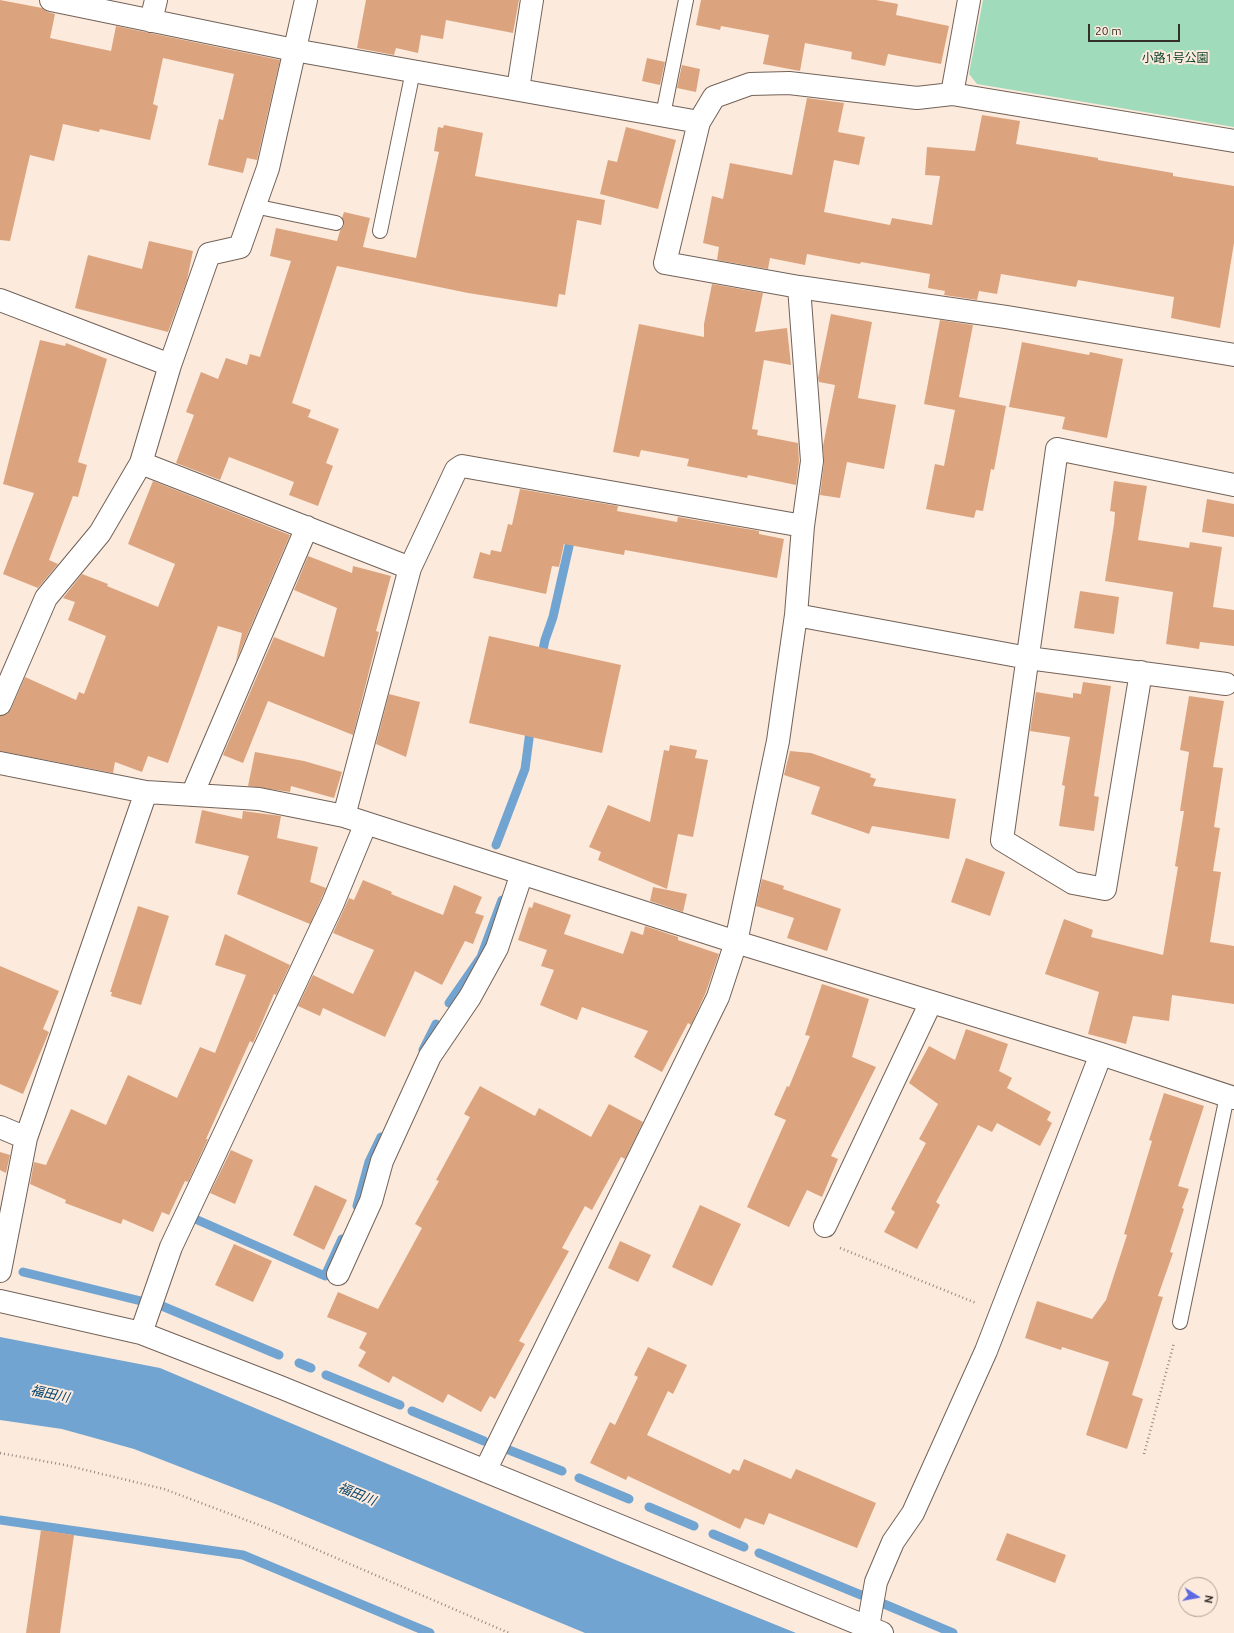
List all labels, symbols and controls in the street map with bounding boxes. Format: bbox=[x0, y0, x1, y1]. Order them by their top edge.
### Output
scale bar bbox=[1090, 16, 1182, 42]
text: 20 m bbox=[1095, 24, 1122, 37]
park label: 小路1号公園 bbox=[1142, 51, 1208, 65]
water label: 福田川 bbox=[29, 1382, 71, 1406]
water label: 福田川 bbox=[336, 1479, 378, 1509]
north arrow bbox=[1178, 1577, 1218, 1617]
text: N bbox=[1202, 1594, 1215, 1604]

